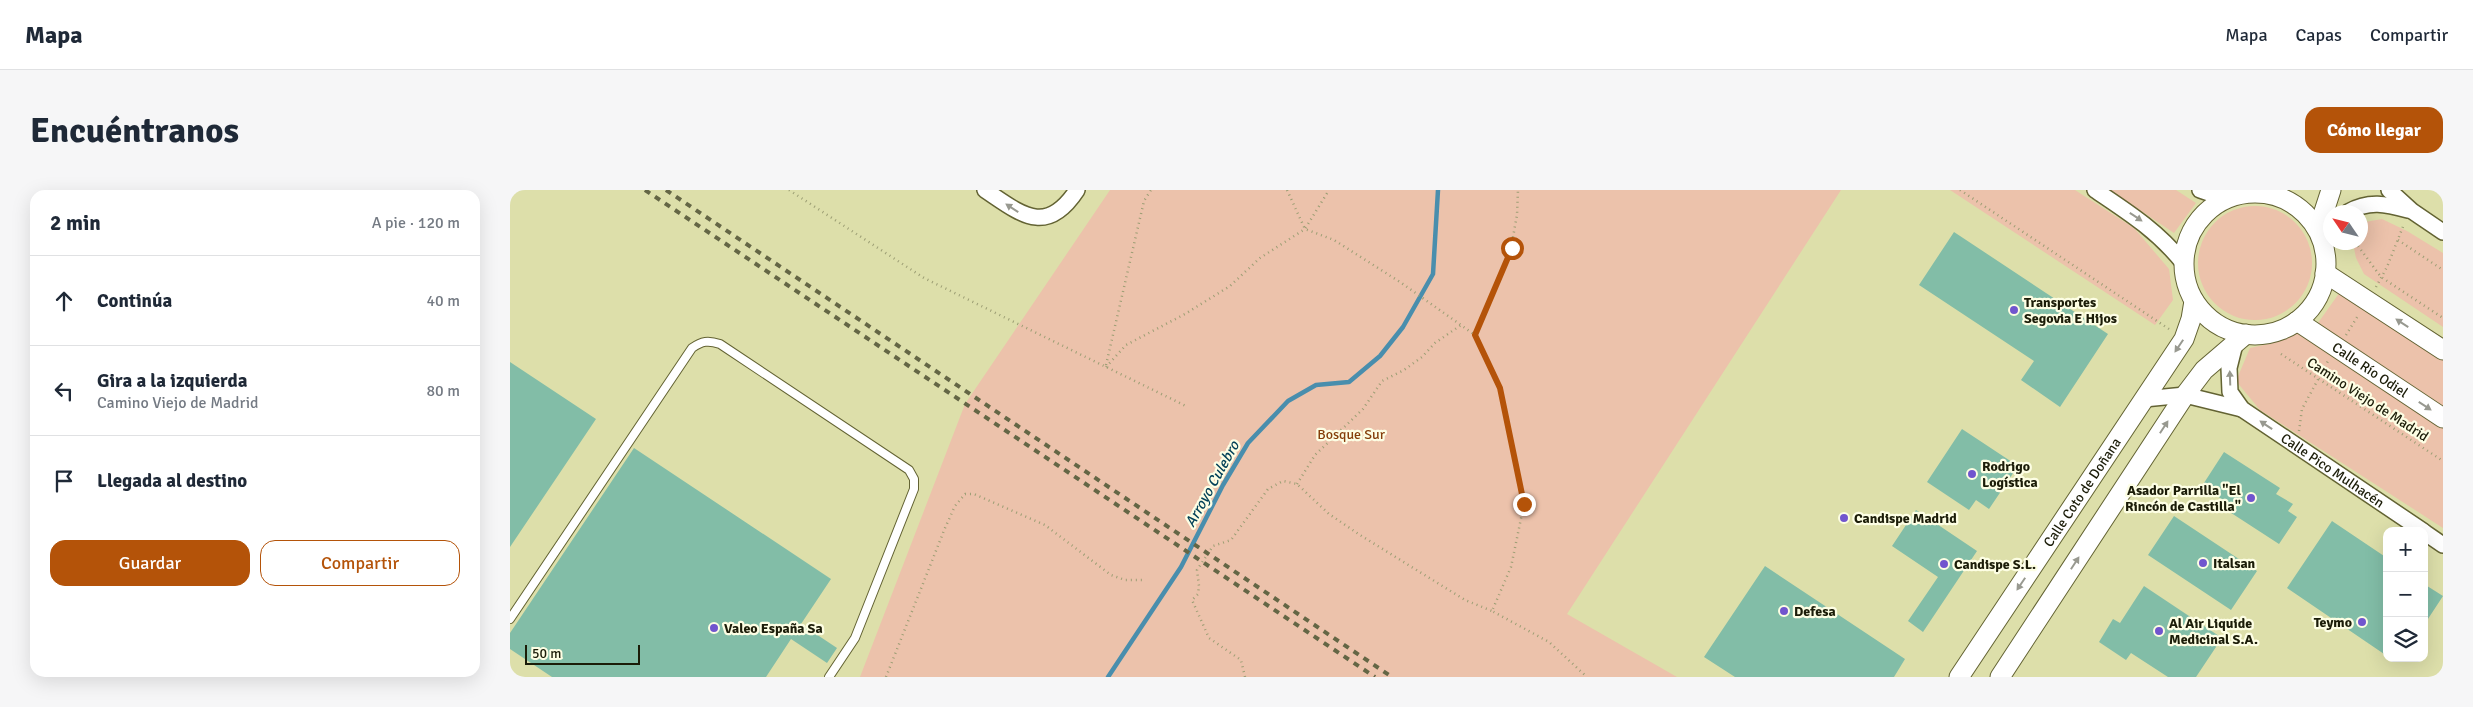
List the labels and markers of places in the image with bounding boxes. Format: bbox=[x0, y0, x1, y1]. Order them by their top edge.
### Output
place label: Transportes Segovia E Hijos bbox=[2024, 294, 2117, 327]
marker: Transportes Segovia E Hijos bbox=[2008, 304, 2020, 316]
place label: Rodrigo Logística bbox=[1982, 458, 2038, 491]
marker: Rodrigo Logística bbox=[1966, 468, 1978, 480]
place label: Asador Parrilla "El Rincón de Castilla" bbox=[2125, 482, 2242, 515]
marker: Asador Parrilla "El Rincón de Castilla" bbox=[2245, 492, 2257, 504]
place label: Candispe Madrid bbox=[1854, 510, 1957, 527]
marker: Candispe Madrid bbox=[1838, 512, 1850, 524]
place label: Italsan bbox=[2213, 555, 2256, 572]
place label: Candispe S.L. bbox=[1954, 556, 2036, 573]
marker: Italsan bbox=[2197, 557, 2209, 569]
marker: Candispe S.L. bbox=[1938, 558, 1950, 570]
place label: Defesa bbox=[1794, 603, 1836, 620]
marker: Defesa bbox=[1778, 605, 1790, 617]
place label: Teymo bbox=[2314, 614, 2352, 631]
place label: Al Air Liquide Medicinal S.A. bbox=[2169, 615, 2258, 648]
marker: Teymo bbox=[2356, 616, 2368, 628]
place label: Valeo España Sa bbox=[724, 620, 823, 637]
marker: Valeo España Sa bbox=[708, 622, 720, 634]
marker: Al Air Liquide Medicinal S.A. bbox=[2153, 625, 2165, 637]

